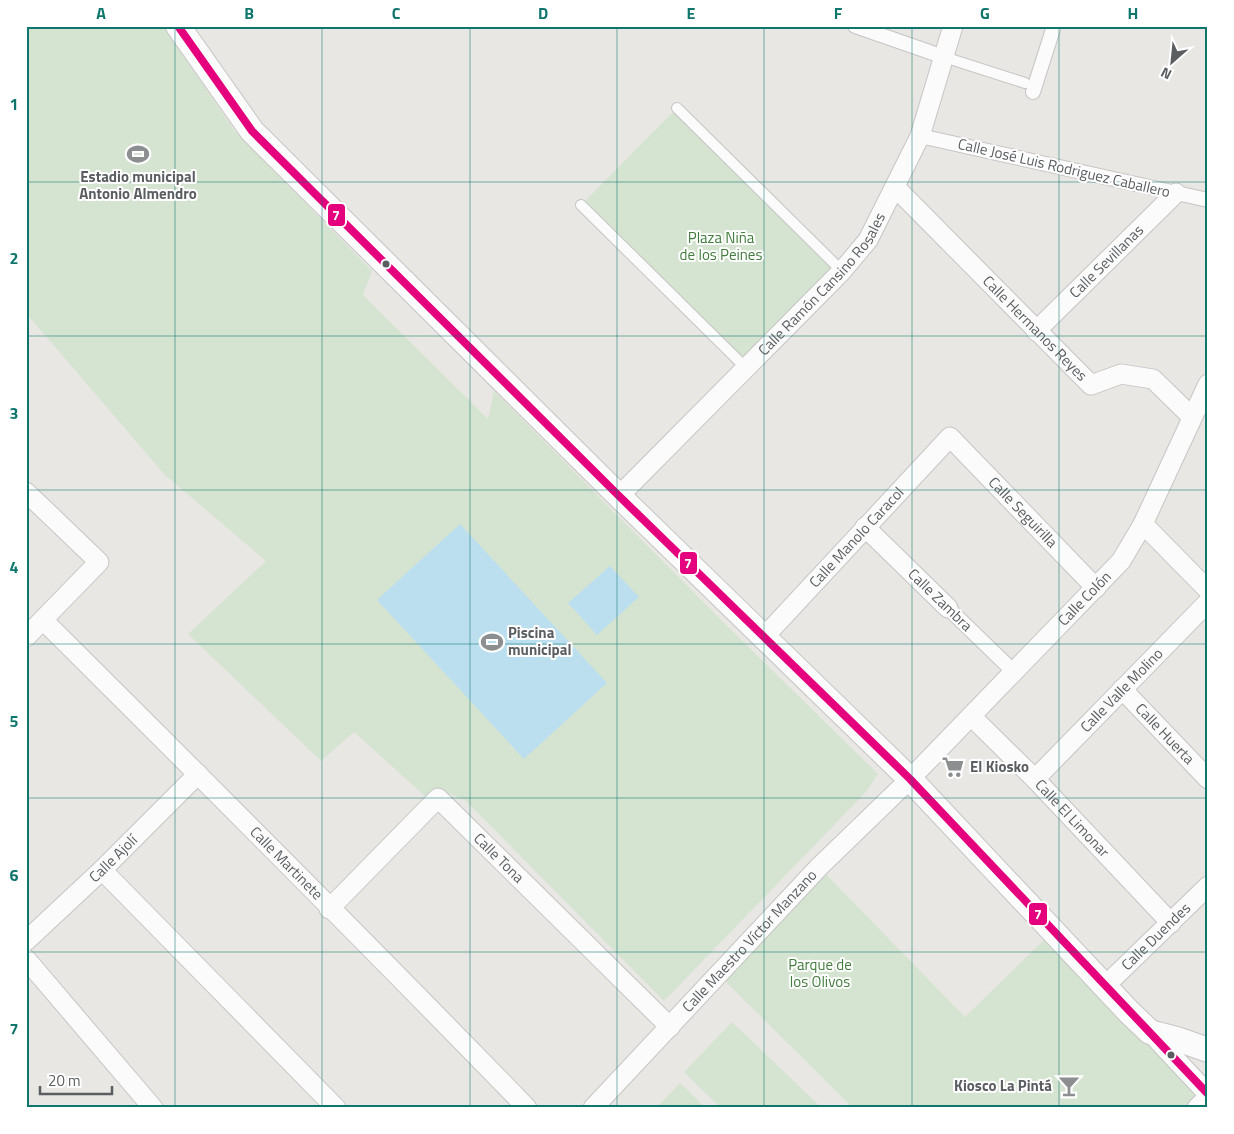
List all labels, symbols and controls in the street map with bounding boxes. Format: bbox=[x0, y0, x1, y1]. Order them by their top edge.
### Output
text: A bbox=[96, 1, 106, 25]
text: B bbox=[244, 1, 254, 25]
text: C bbox=[392, 1, 401, 25]
text: D bbox=[538, 1, 548, 25]
text: E bbox=[687, 1, 696, 25]
text: F bbox=[834, 1, 843, 25]
text: G bbox=[980, 1, 990, 25]
text: H bbox=[1128, 1, 1138, 25]
north arrow bbox=[1146, 38, 1196, 88]
text: N bbox=[1157, 62, 1175, 86]
text: 1 bbox=[10, 92, 18, 116]
street label: Calle José Luis Rodriguez Caballero bbox=[956, 132, 1173, 203]
sports icon: Estadio municipal Antonio Almendro bbox=[125, 141, 151, 167]
place label: Estadio municipal Antonio Almendro bbox=[79, 165, 197, 205]
line badge: 7 bbox=[327, 203, 346, 227]
text: 7 bbox=[332, 204, 340, 225]
street label: Calle Ramón Cansino Rosales bbox=[752, 208, 891, 361]
street label: Calle Sevillanas bbox=[1064, 219, 1149, 303]
park label: Plaza Niña de los Peines bbox=[680, 226, 762, 266]
text: 2 bbox=[10, 246, 18, 270]
unlabelled marker bbox=[381, 259, 391, 269]
street label: Calle Hermanos Reyes bbox=[978, 270, 1093, 386]
text: 3 bbox=[10, 401, 18, 425]
street label: Calle Seguirilla bbox=[983, 471, 1064, 553]
street label: Calle Manolo Caracol bbox=[803, 481, 909, 593]
line badge: 7 bbox=[679, 551, 698, 575]
text: 7 bbox=[684, 552, 692, 573]
text: 4 bbox=[10, 555, 19, 579]
street label: Calle Zambra bbox=[903, 563, 978, 637]
street label: Calle Colón bbox=[1052, 566, 1116, 631]
place label: Piscina municipal bbox=[508, 621, 571, 661]
sports icon: Piscina municipal bbox=[479, 629, 505, 655]
street label: Calle Valle Molino bbox=[1075, 642, 1168, 737]
street label: Calle Huerta bbox=[1130, 698, 1201, 770]
text: 5 bbox=[10, 709, 19, 733]
supermarket icon: El Kiosko bbox=[940, 754, 966, 780]
place label: El Kiosko bbox=[970, 755, 1029, 778]
street label: Calle El Limonar bbox=[1030, 774, 1115, 862]
street label: Calle Martinete bbox=[245, 821, 329, 905]
street label: Calle Tona bbox=[468, 827, 530, 889]
street label: Calle Ajolí bbox=[83, 828, 144, 888]
text: 6 bbox=[10, 863, 19, 887]
street label: Calle Maestro Víctor Manzano bbox=[676, 864, 822, 1017]
street label: Calle Duendes bbox=[1116, 897, 1196, 976]
line badge: 7 bbox=[1028, 902, 1048, 926]
text: 7 bbox=[1034, 903, 1042, 924]
park label: Parque de los Olivos bbox=[788, 953, 852, 993]
text: 7 bbox=[10, 1017, 18, 1041]
unlabelled marker bbox=[1166, 1050, 1176, 1060]
scale bar bbox=[40, 1064, 112, 1096]
text: 20 m bbox=[48, 1069, 81, 1092]
bar icon: Kiosco La Pintá bbox=[1056, 1073, 1082, 1099]
place label: Kiosco La Pintá bbox=[954, 1074, 1052, 1097]

